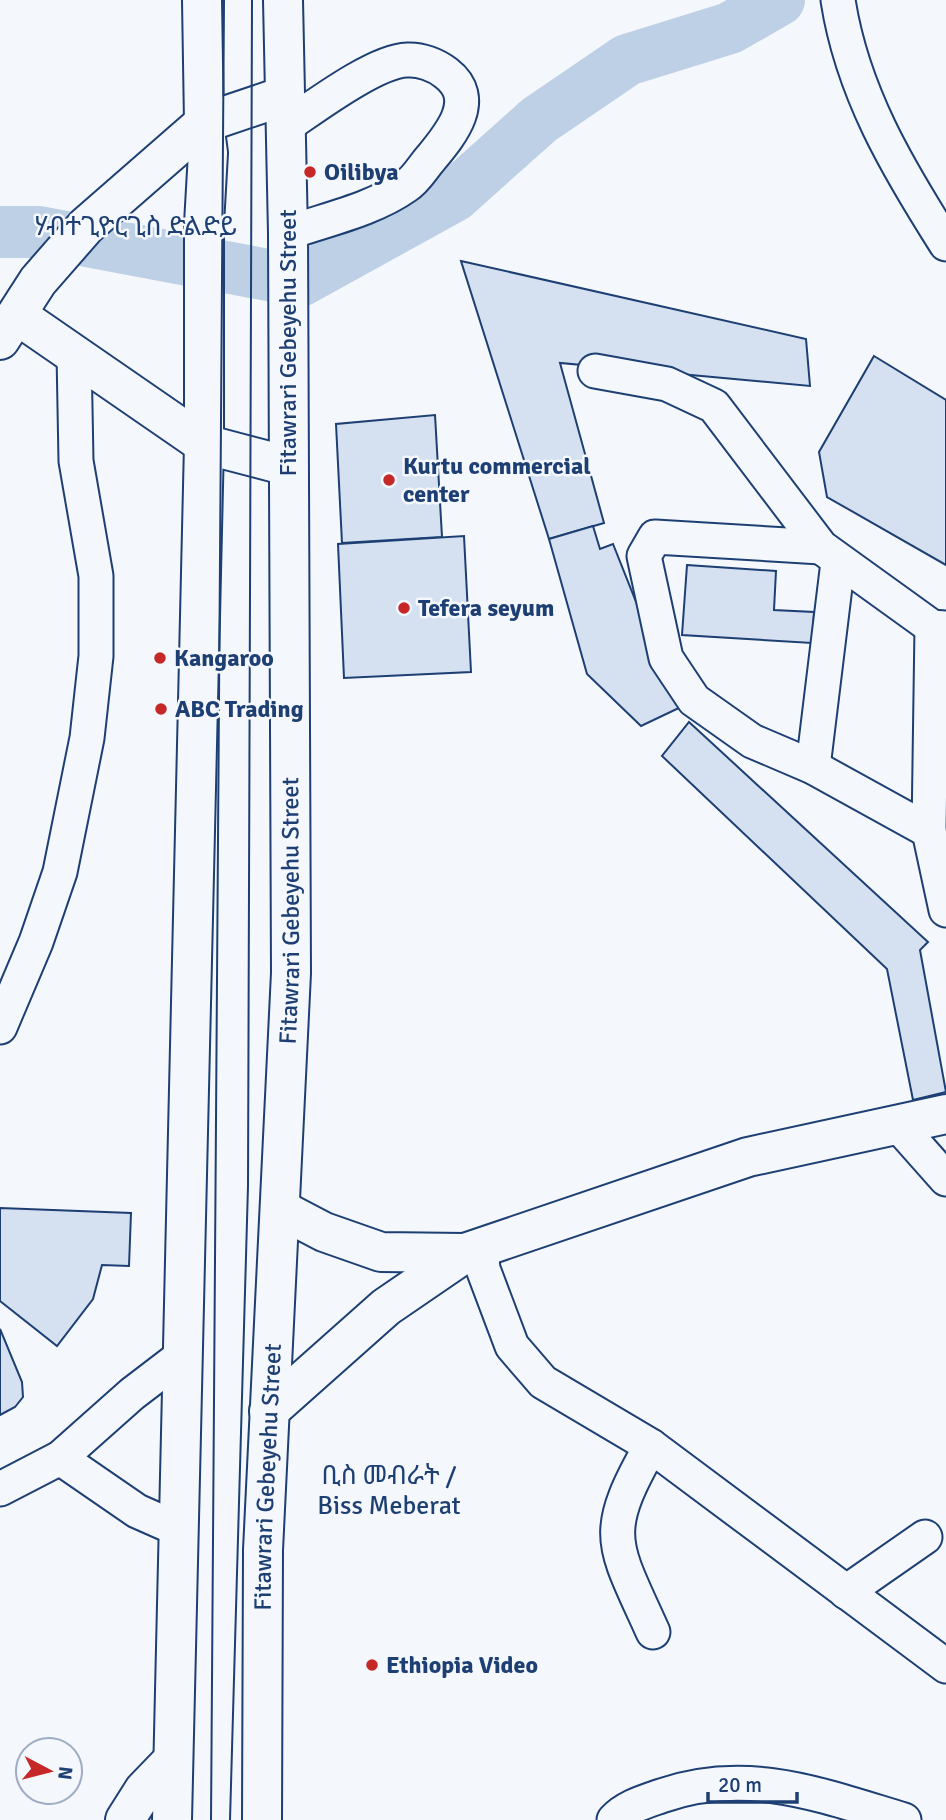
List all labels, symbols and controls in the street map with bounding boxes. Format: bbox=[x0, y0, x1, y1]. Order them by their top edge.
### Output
place label: Oilibya bbox=[324, 157, 399, 187]
marker: Oilibya bbox=[302, 164, 318, 180]
street label: Fitawrari Gebeyehu Street bbox=[273, 209, 303, 477]
district label: ሃብተጊዮርጊስ ድልድይ bbox=[35, 211, 237, 243]
place label: Kurtu commercial center bbox=[403, 451, 591, 509]
marker: Kurtu commercial center bbox=[381, 472, 397, 488]
place label: Tefera seyum bbox=[418, 593, 554, 623]
marker: Tefera seyum bbox=[396, 600, 412, 616]
place label: Kangaroo bbox=[174, 643, 274, 673]
marker: Kangaroo bbox=[152, 650, 168, 666]
place label: ABC Trading bbox=[175, 694, 304, 724]
marker: ABC Trading bbox=[153, 701, 169, 717]
street label: Fitawrari Gebeyehu Street bbox=[273, 777, 306, 1045]
street label: Fitawrari Gebeyehu Street bbox=[248, 1343, 288, 1611]
district label: ቢስ መብራት / Biss Meberat bbox=[317, 1460, 461, 1522]
place label: Ethiopia Video bbox=[386, 1650, 538, 1680]
marker: Ethiopia Video bbox=[364, 1657, 380, 1673]
north arrow bbox=[14, 1736, 84, 1806]
scale bar bbox=[708, 1760, 797, 1804]
text: N bbox=[52, 1765, 78, 1781]
text: 20 m bbox=[718, 1772, 762, 1798]

